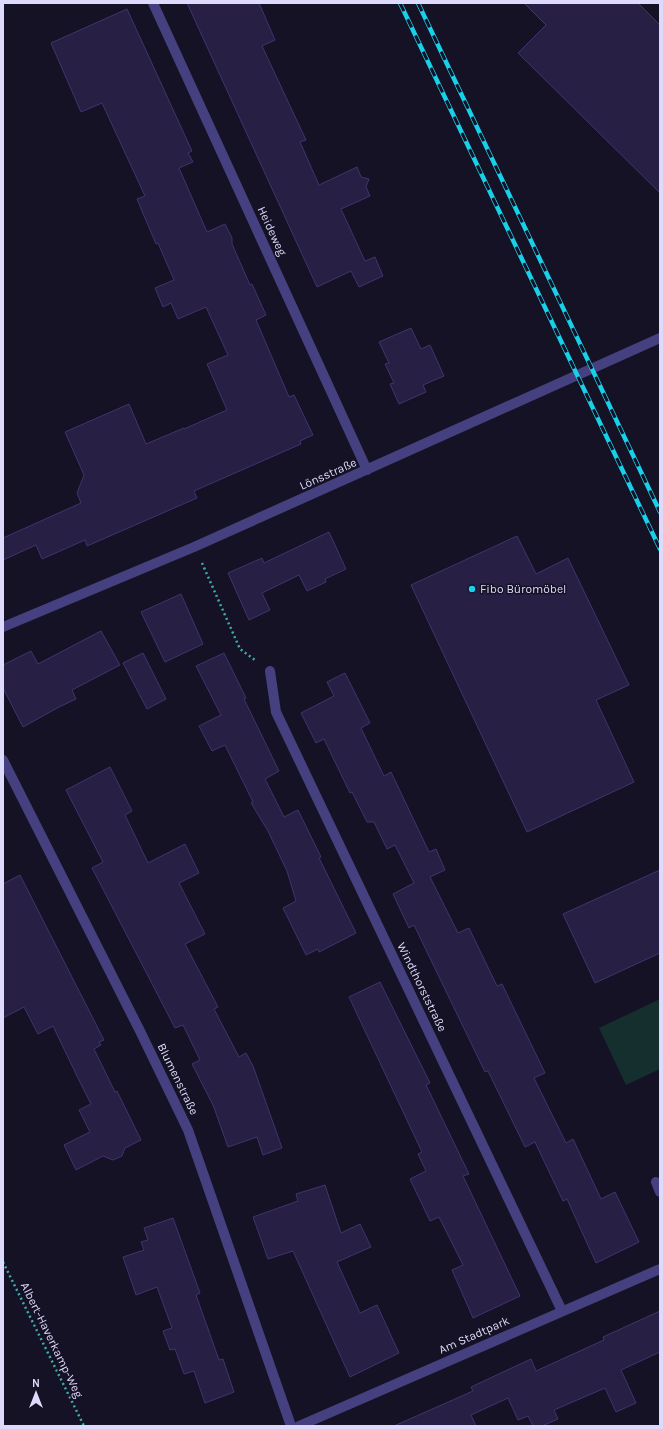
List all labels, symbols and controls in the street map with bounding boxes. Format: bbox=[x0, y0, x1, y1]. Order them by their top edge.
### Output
street label: Heideweg bbox=[255, 204, 290, 258]
street label: Lönsstraße bbox=[297, 455, 359, 493]
place label: Fibo Büromöbel bbox=[480, 582, 566, 596]
marker: Fibo Büromöbel bbox=[467, 584, 477, 594]
street label: Windthorststraße bbox=[394, 940, 450, 1034]
street label: Blumenstraße bbox=[155, 1041, 201, 1117]
street label: Albert-Haverkamp-Weg bbox=[18, 1280, 86, 1400]
street label: Am Stadtpark bbox=[437, 1313, 512, 1357]
north arrow bbox=[16, 1373, 56, 1413]
text: N bbox=[32, 1377, 40, 1390]

